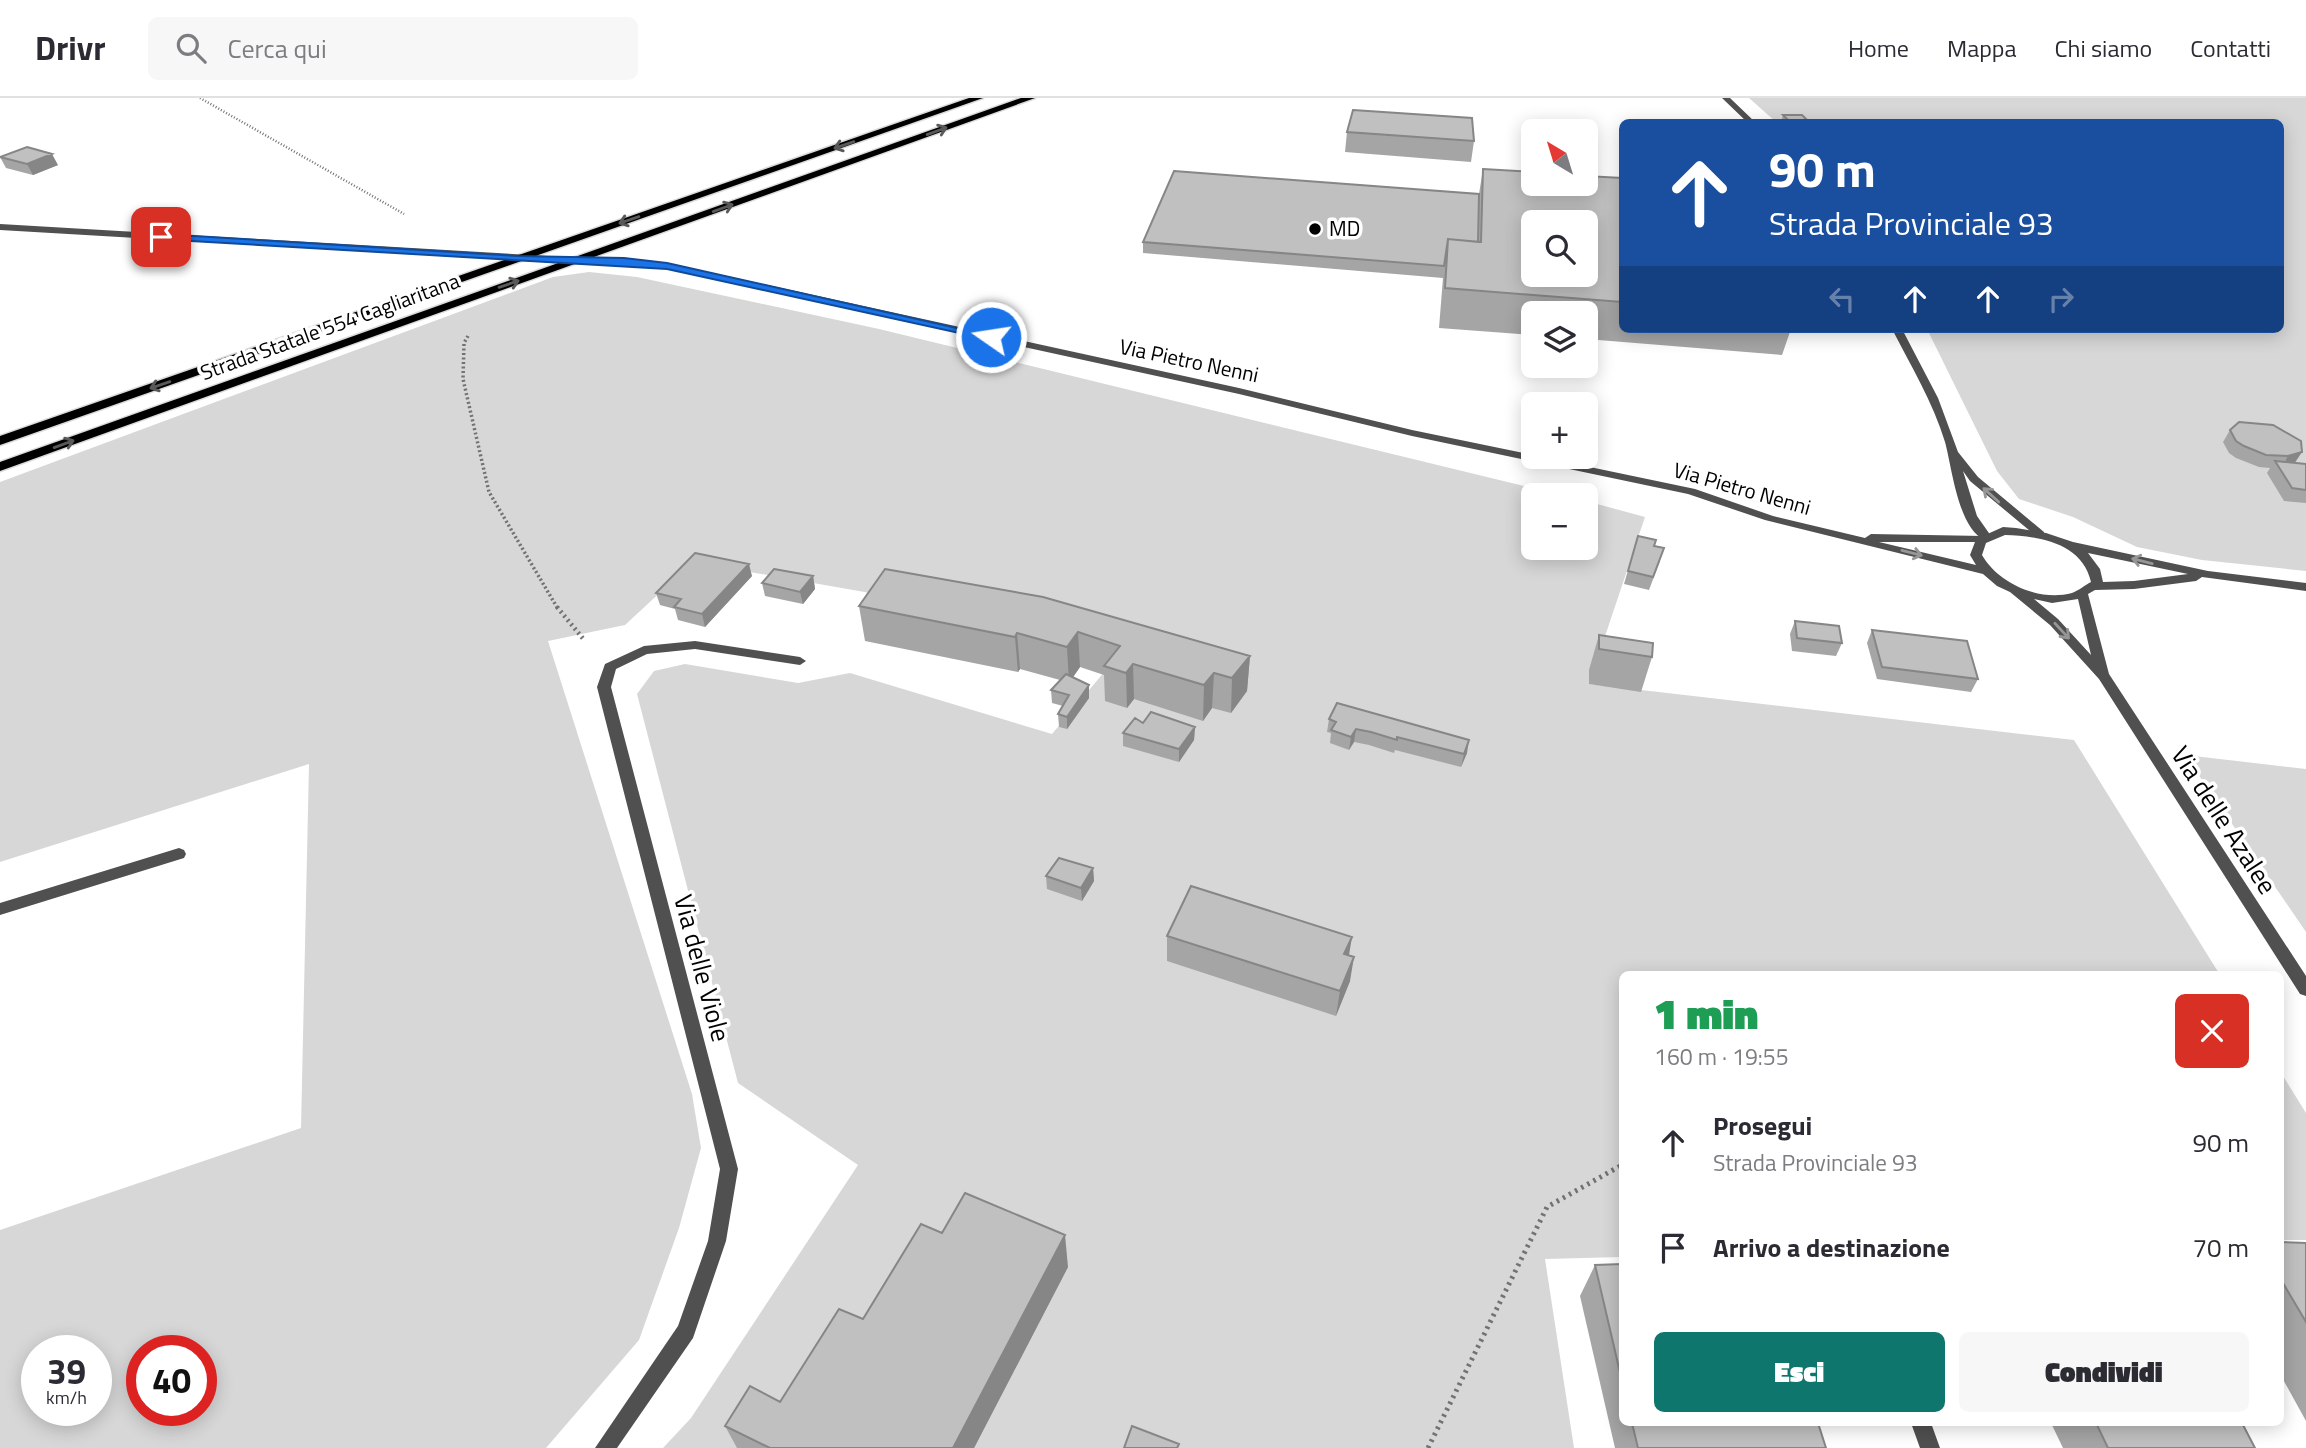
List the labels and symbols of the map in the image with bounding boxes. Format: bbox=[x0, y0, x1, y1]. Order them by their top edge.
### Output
north arrow bbox=[1521, 119, 1598, 196]
one-way arrow bbox=[926, 124, 948, 137]
one-way arrow bbox=[833, 140, 855, 152]
one-way arrow bbox=[712, 201, 734, 213]
pin bbox=[131, 207, 191, 267]
place label: MD bbox=[1329, 212, 1360, 244]
one-way arrow bbox=[619, 215, 641, 227]
marker: MD bbox=[1307, 221, 1323, 237]
street label: Strada Statale 554 Cagliaritana bbox=[196, 264, 464, 388]
one-way arrow bbox=[497, 277, 519, 289]
position arrow bbox=[954, 300, 1028, 374]
street label: Via Pietro Nenni bbox=[1117, 330, 1262, 390]
one-way arrow bbox=[150, 380, 172, 392]
one-way arrow bbox=[53, 437, 75, 449]
street label: Via Pietro Nenni bbox=[1670, 453, 1815, 523]
one-way arrow bbox=[1982, 487, 2000, 503]
one-way arrow bbox=[1900, 547, 1923, 561]
one-way arrow bbox=[2131, 554, 2154, 567]
one-way arrow bbox=[2054, 622, 2070, 640]
street label: Via delle Azalee bbox=[2162, 738, 2287, 902]
street label: Via delle Viole bbox=[664, 890, 741, 1046]
speed limit sign: 40 bbox=[126, 1335, 217, 1426]

